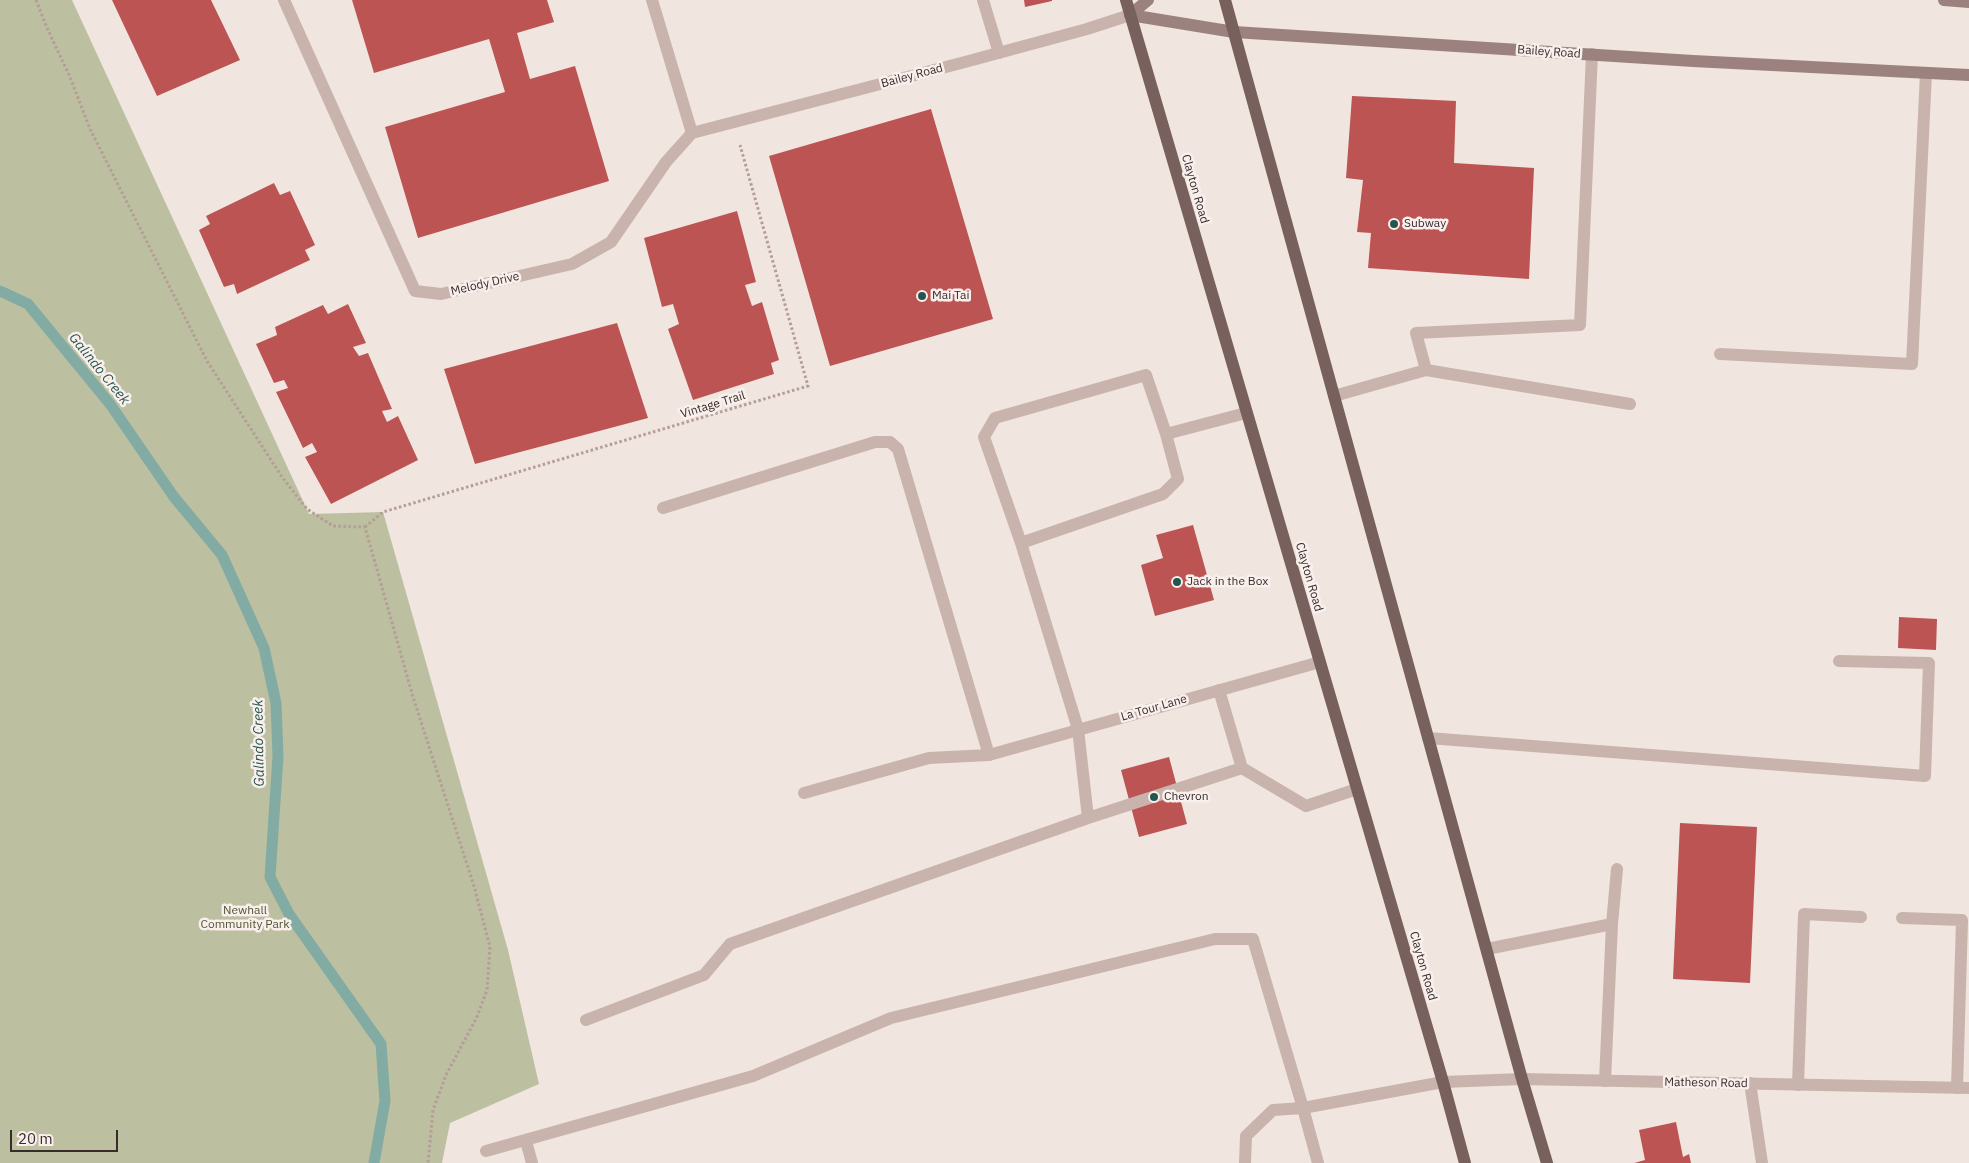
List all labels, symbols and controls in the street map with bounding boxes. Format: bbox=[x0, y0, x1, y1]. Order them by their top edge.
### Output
street label: Bailey Road bbox=[1517, 43, 1581, 61]
street label: Bailey Road bbox=[879, 61, 945, 91]
street label: Clayton Road bbox=[1178, 153, 1212, 225]
place label: Subway bbox=[1404, 217, 1446, 231]
marker: Subway bbox=[1388, 218, 1400, 230]
street label: Melody Drive bbox=[449, 269, 521, 299]
place label: Mai Tai bbox=[932, 289, 969, 303]
marker: Mai Tai bbox=[916, 290, 928, 302]
water label: Galindo Creek bbox=[65, 330, 133, 408]
street label: Vintage Trail bbox=[679, 388, 747, 422]
street label: Clayton Road bbox=[1292, 541, 1326, 613]
place label: Jack in the Box bbox=[1187, 575, 1268, 589]
marker: Jack in the Box bbox=[1171, 576, 1183, 588]
street label: La Tour Lane bbox=[1119, 692, 1189, 724]
water label: Galindo Creek bbox=[250, 699, 268, 787]
place label: Chevron bbox=[1164, 790, 1209, 804]
marker: Chevron bbox=[1148, 791, 1160, 803]
park label: Newhall Community Park bbox=[200, 904, 290, 932]
street label: Clayton Road bbox=[1406, 930, 1440, 1002]
street label: Matheson Road bbox=[1664, 1075, 1748, 1091]
scale bar bbox=[12, 1120, 120, 1152]
text: 20 m bbox=[18, 1129, 53, 1148]

